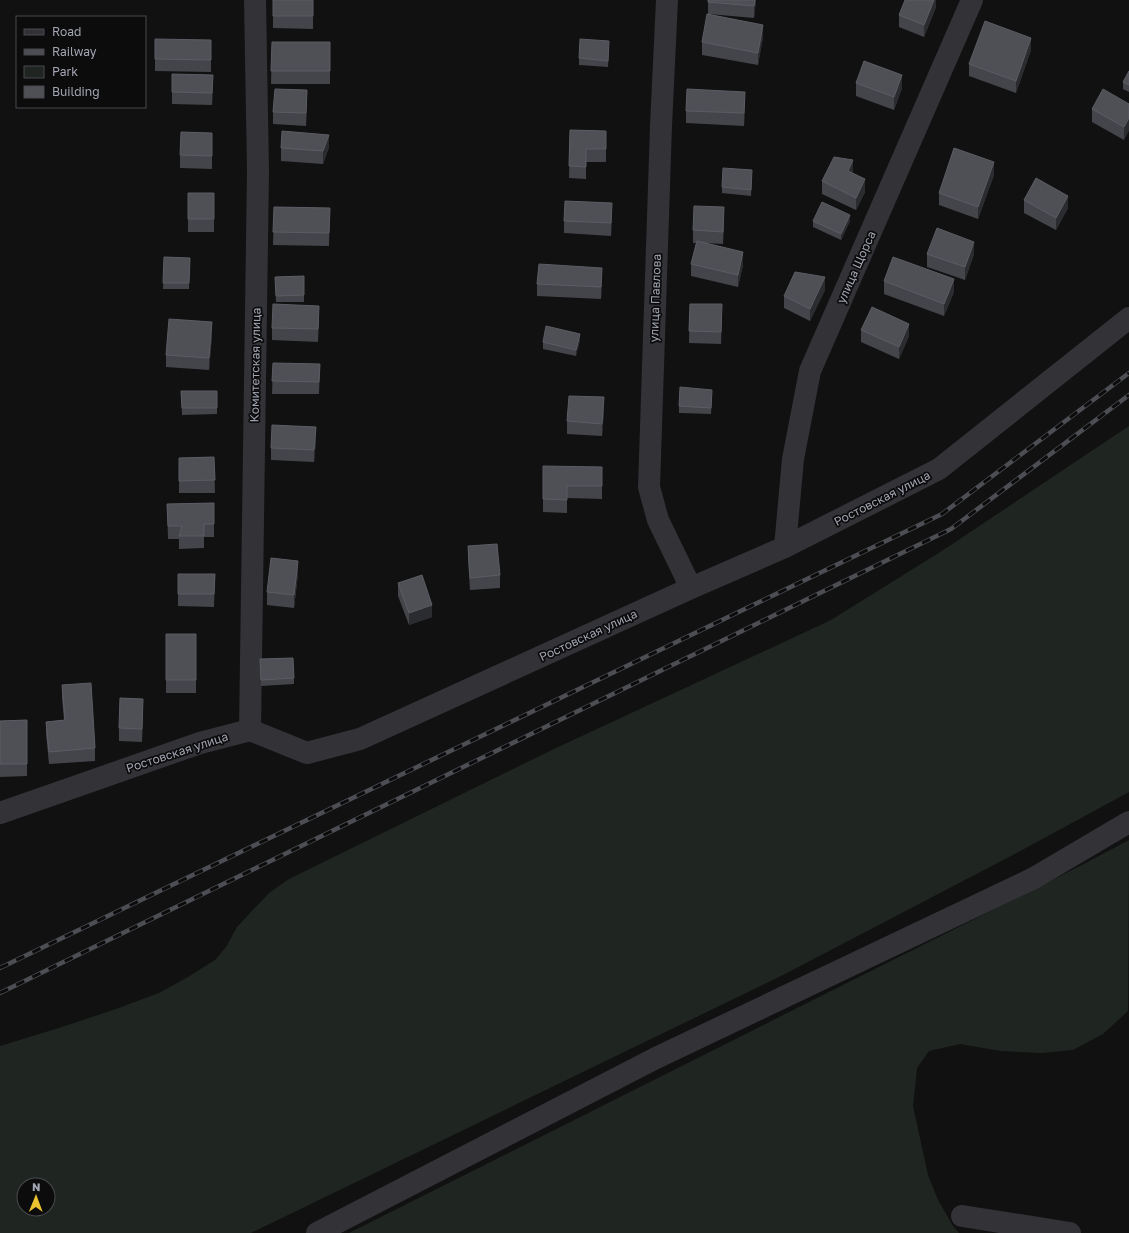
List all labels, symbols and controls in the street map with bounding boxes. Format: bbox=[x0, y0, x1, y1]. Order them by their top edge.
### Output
legend bbox=[16, 16, 146, 108]
text: Road bbox=[52, 24, 81, 39]
text: Railway bbox=[52, 44, 97, 59]
text: Park bbox=[52, 64, 78, 79]
text: Building bbox=[52, 84, 100, 99]
street label: улица Щорса bbox=[833, 228, 879, 306]
street label: улица Павлова bbox=[646, 254, 664, 342]
street label: Комитетская улица bbox=[246, 307, 264, 423]
street label: Ростовская улица bbox=[831, 467, 933, 529]
street label: Ростовская улица bbox=[537, 606, 639, 664]
street label: Ростовская улица bbox=[124, 728, 230, 776]
north arrow bbox=[16, 1177, 56, 1217]
text: N bbox=[32, 1180, 40, 1193]

